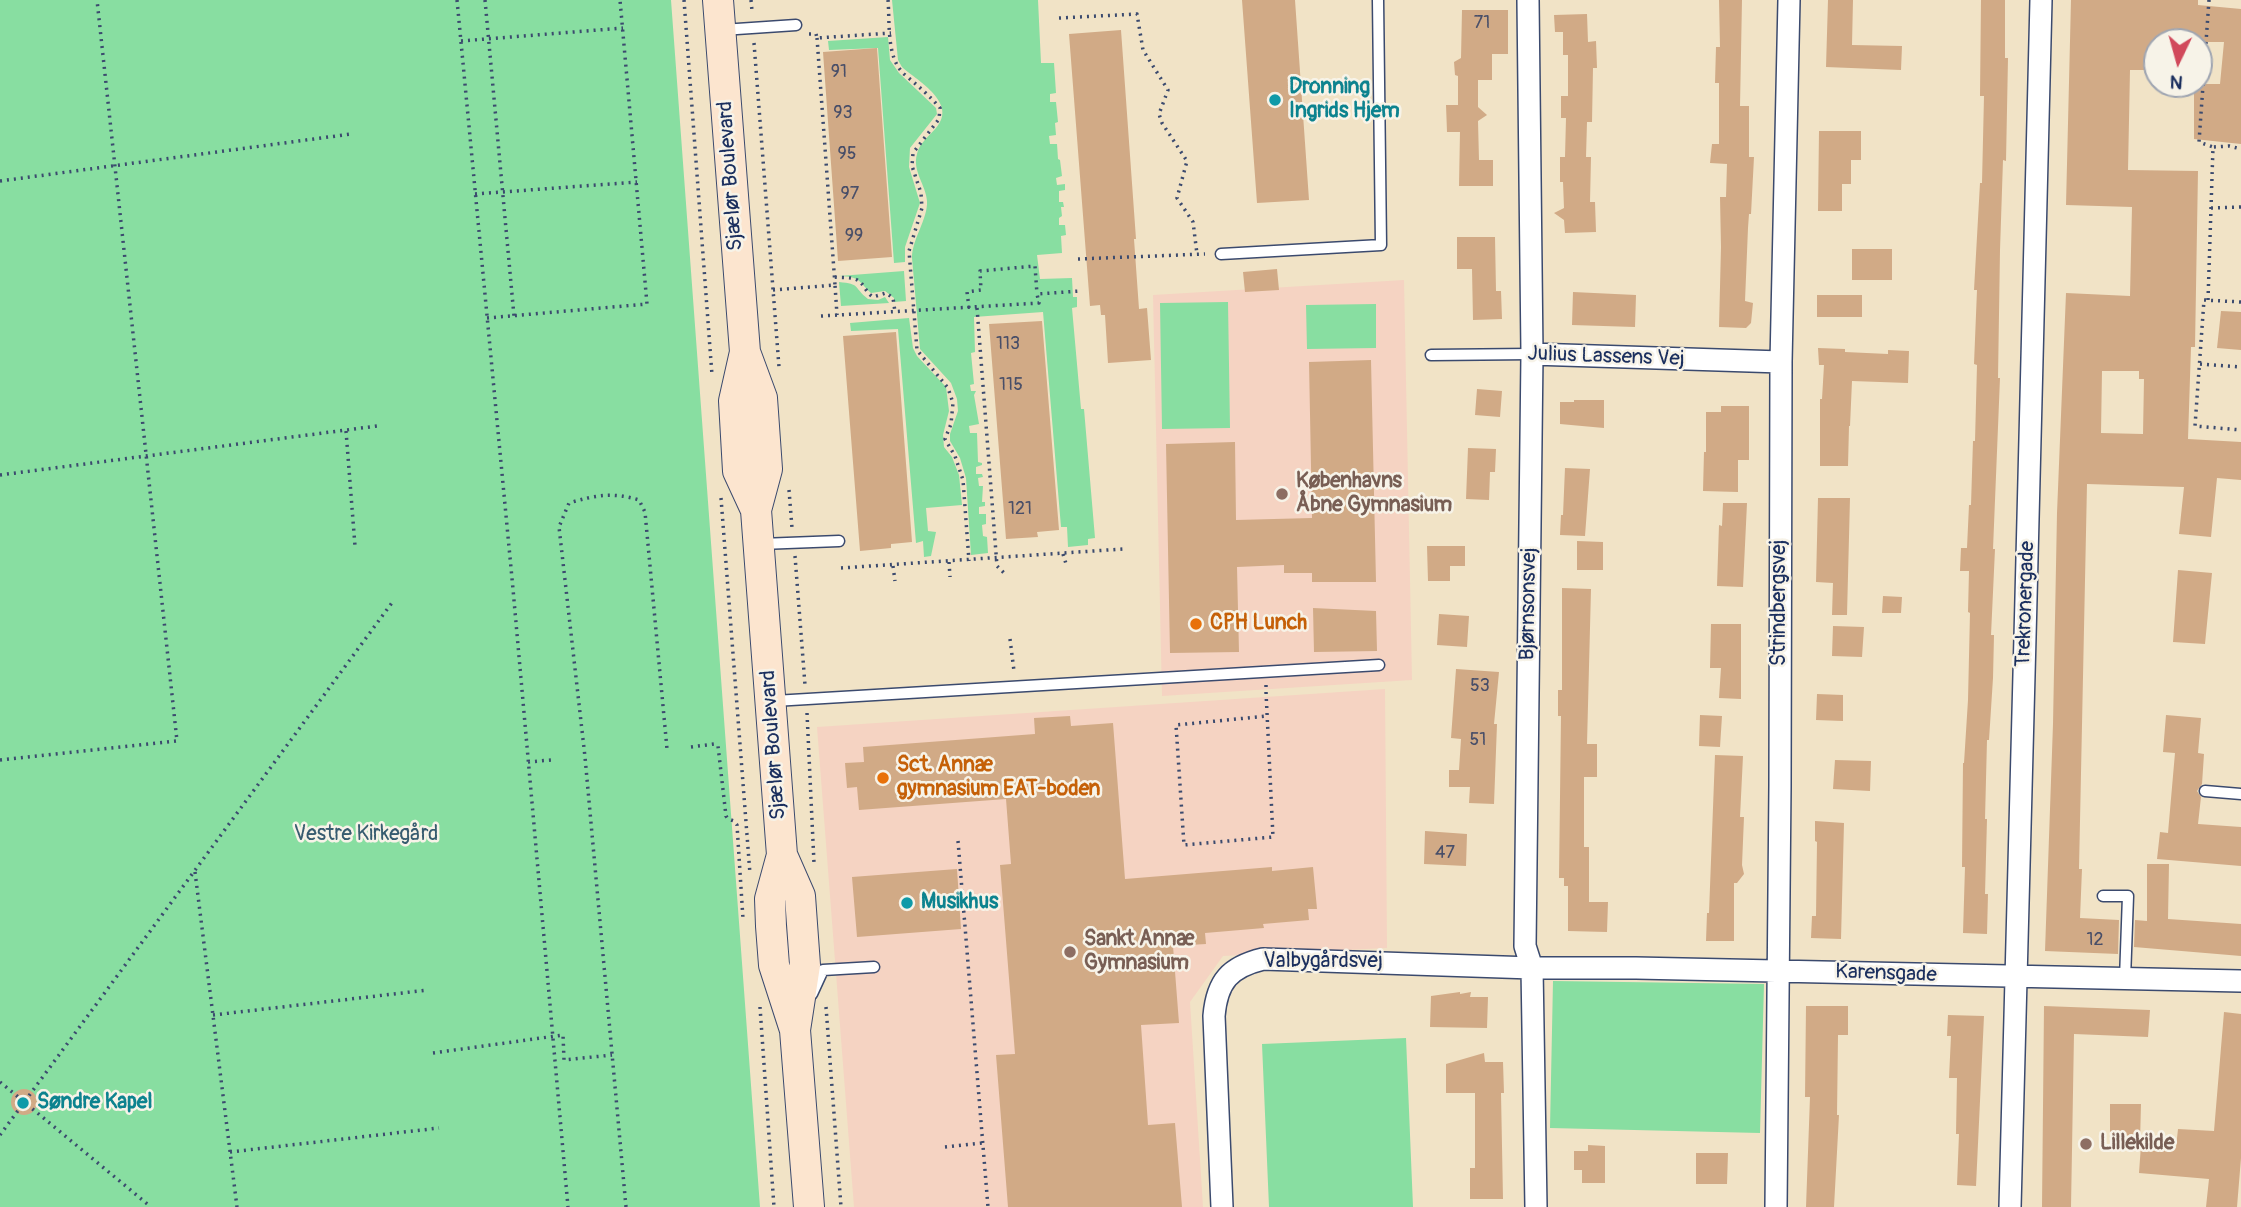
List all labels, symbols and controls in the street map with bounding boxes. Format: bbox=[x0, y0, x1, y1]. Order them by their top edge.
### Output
house number: 71 bbox=[1474, 12, 1490, 34]
north arrow bbox=[2143, 28, 2213, 98]
house number: 91 bbox=[831, 61, 847, 83]
text: N bbox=[2169, 69, 2184, 94]
place label: Dronning Ingrids Hjem bbox=[1289, 75, 1400, 125]
marker: Dronning Ingrids Hjem bbox=[1267, 92, 1283, 108]
street label: Sjælør Boulevard bbox=[713, 100, 749, 252]
house number: 93 bbox=[833, 102, 853, 124]
house number: 95 bbox=[837, 143, 857, 165]
house number: 97 bbox=[841, 183, 859, 205]
house number: 99 bbox=[845, 225, 863, 247]
house number: 113 bbox=[996, 333, 1020, 355]
street label: Julius Lassens Vej bbox=[1527, 342, 1685, 372]
house number: 115 bbox=[999, 374, 1023, 396]
place label: Københavns Åbne Gymnasium bbox=[1296, 469, 1452, 519]
marker: Københavns Åbne Gymnasium bbox=[1274, 486, 1290, 502]
house number: 121 bbox=[1008, 498, 1032, 520]
street label: Strindbergsvej bbox=[1767, 540, 1793, 666]
street label: Trekronergade bbox=[2011, 540, 2041, 668]
street label: Bjørnsonsvej bbox=[1515, 547, 1543, 661]
place label: CPH Lunch bbox=[1210, 611, 1307, 637]
marker: CPH Lunch bbox=[1188, 616, 1204, 632]
street label: Sjælør Boulevard bbox=[756, 669, 792, 821]
house number: 53 bbox=[1470, 675, 1490, 697]
house number: 51 bbox=[1470, 729, 1486, 751]
place label: Sct. Annæ gymnasium EAT-boden bbox=[897, 753, 1100, 803]
marker: Sct. Annæ gymnasium EAT-boden bbox=[875, 770, 891, 786]
park label: Vestre Kirkegård bbox=[294, 822, 438, 848]
house number: 47 bbox=[1435, 842, 1455, 864]
place label: Musikhus bbox=[921, 890, 998, 916]
marker: Musikhus bbox=[899, 895, 915, 911]
place label: Sankt Annæ Gymnasium bbox=[1084, 927, 1195, 977]
house number: 12 bbox=[2086, 929, 2104, 951]
marker: Sankt Annæ Gymnasium bbox=[1062, 944, 1078, 960]
street label: Valbygårdsvej bbox=[1263, 949, 1383, 975]
street label: Karensgade bbox=[1835, 960, 1937, 988]
place label: Søndre Kapel bbox=[37, 1090, 152, 1116]
marker: Søndre Kapel bbox=[15, 1095, 31, 1111]
place label: Lillekilde bbox=[2100, 1131, 2174, 1157]
marker: Lillekilde bbox=[2078, 1136, 2094, 1152]

